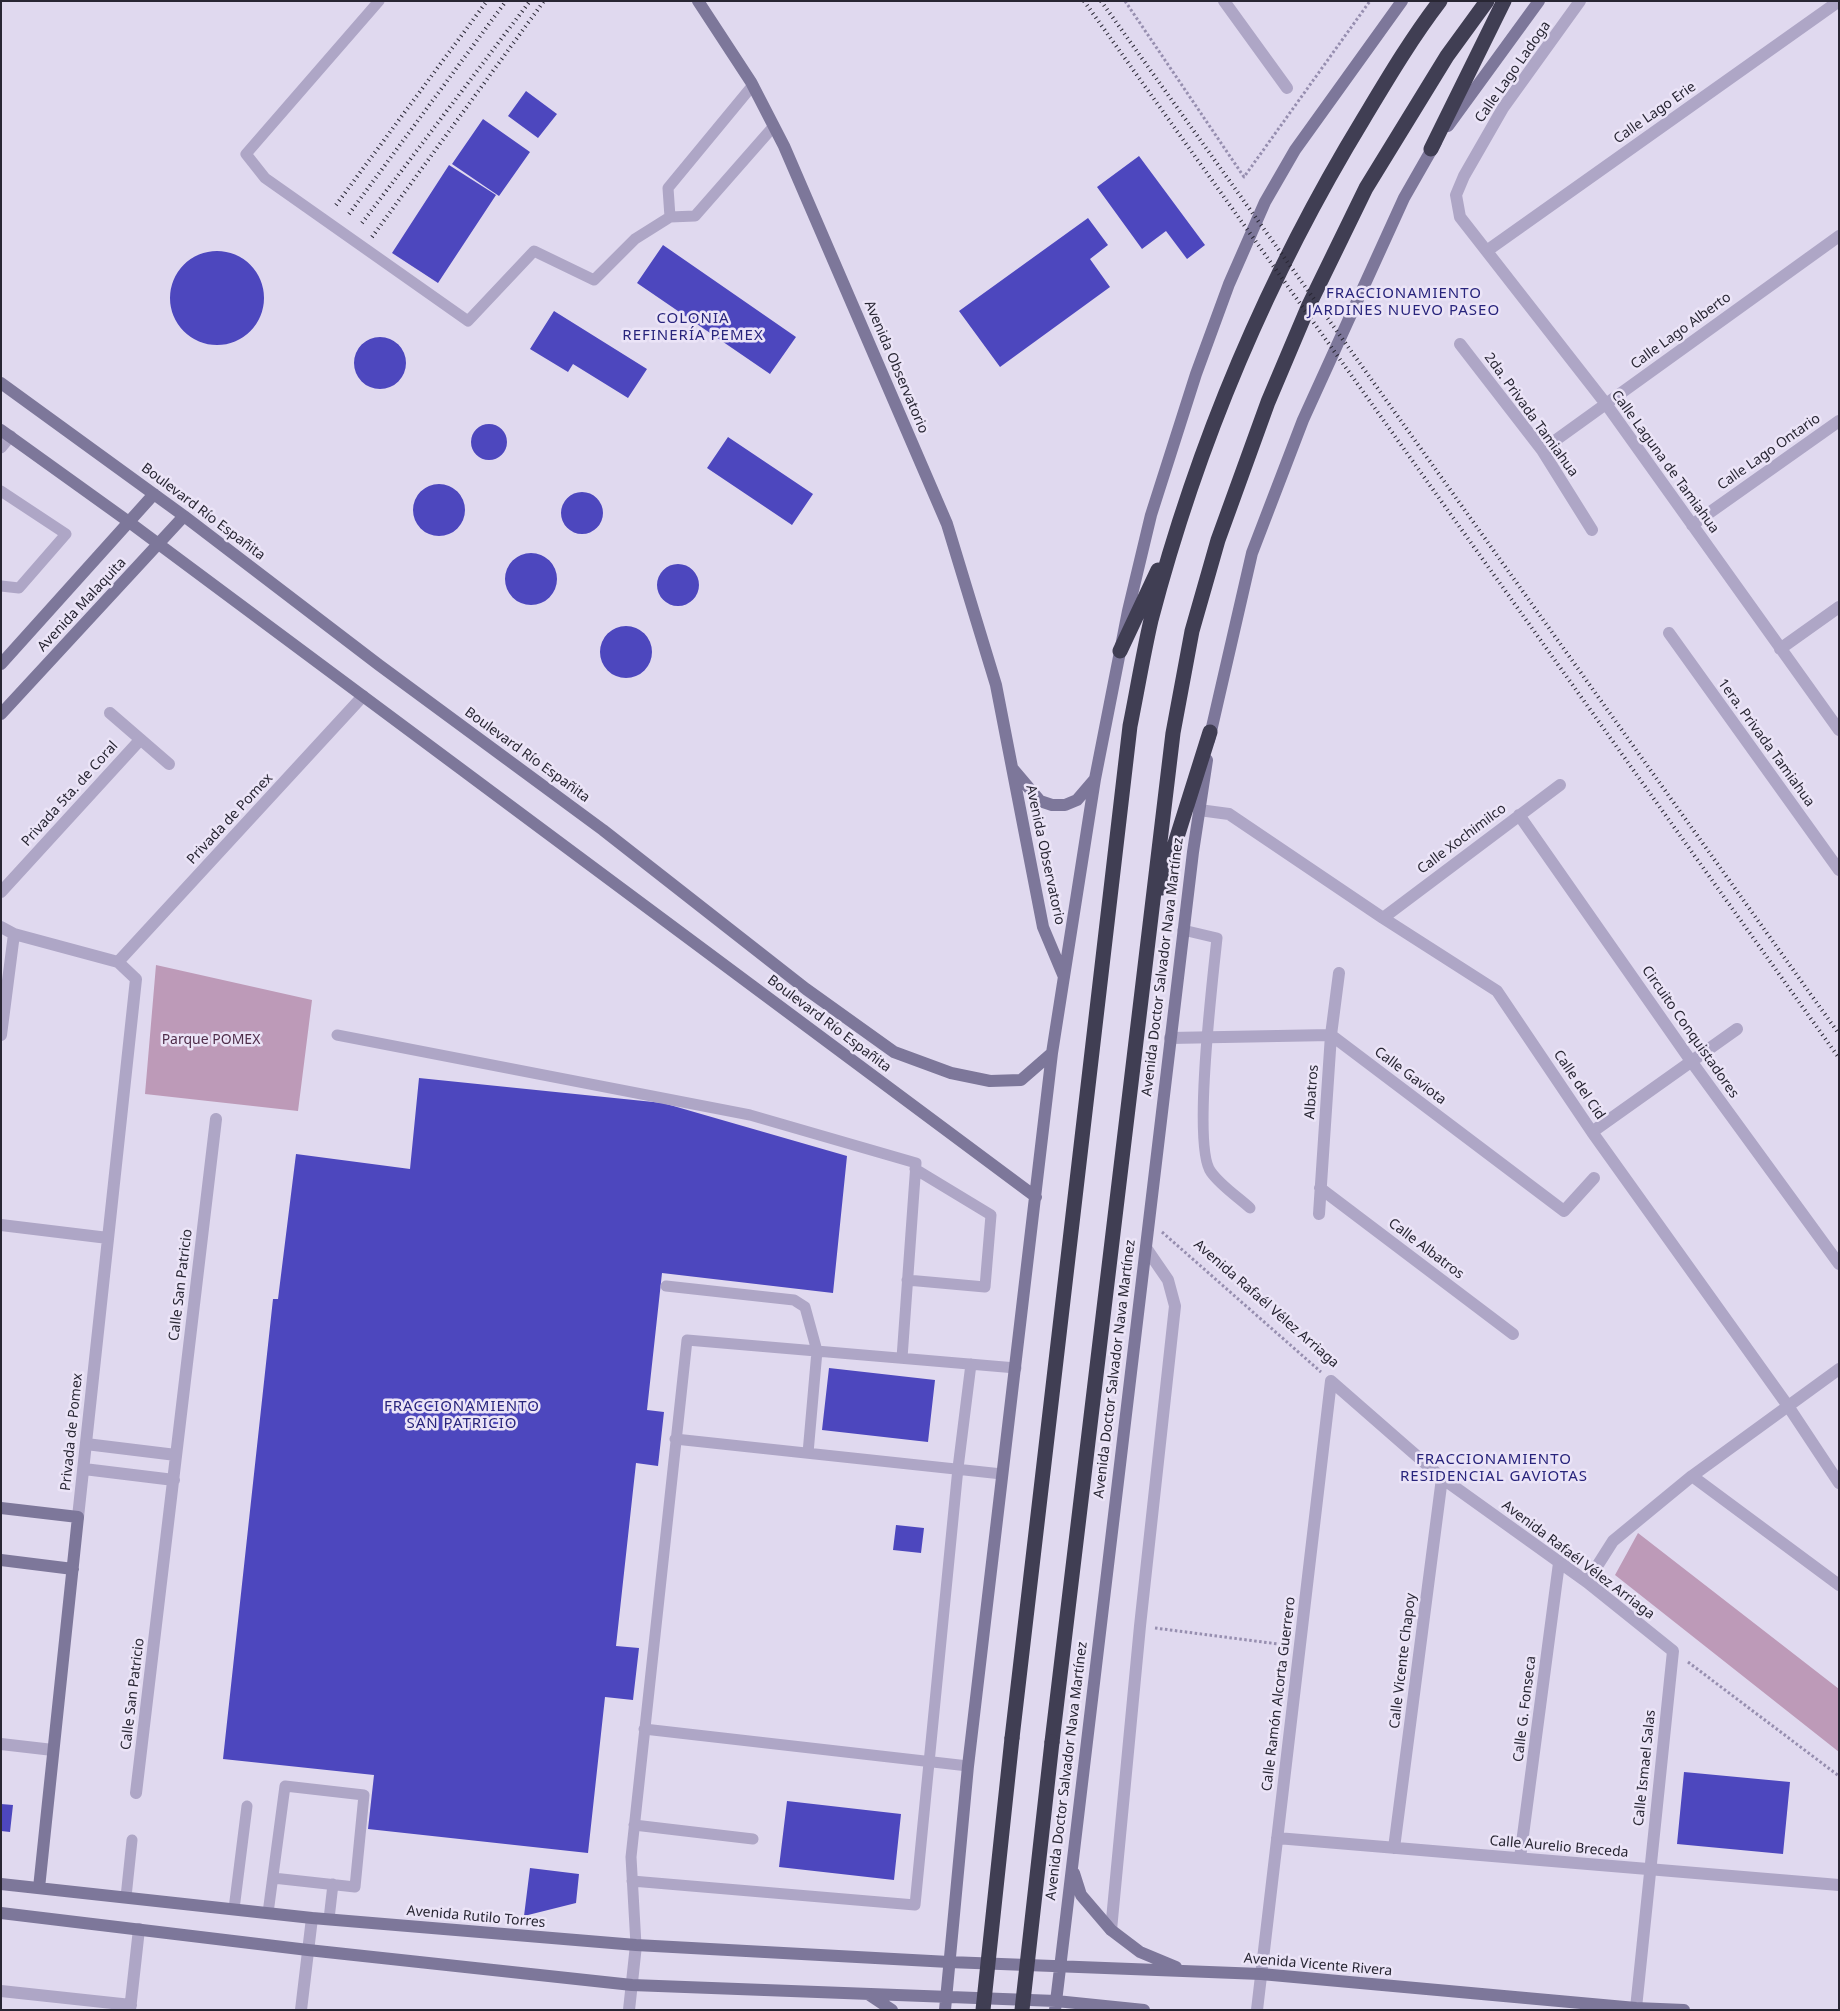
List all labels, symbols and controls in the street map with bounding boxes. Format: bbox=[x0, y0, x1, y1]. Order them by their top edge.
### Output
street label: Calle Lago Ladoga bbox=[1472, 18, 1554, 126]
street label: Calle Lago Erie bbox=[1611, 78, 1699, 148]
district label: FRACCIONAMIENTO JARDINES NUEVO PASEO bbox=[1305, 285, 1503, 320]
street label: Calle Lago Alberto bbox=[1628, 289, 1734, 373]
street label: Avenida Observatorio bbox=[860, 298, 932, 436]
district label: COLONIA REFINERÍA PEMEX bbox=[620, 310, 766, 345]
street label: 2da. Privada Tamiahua bbox=[1480, 350, 1582, 480]
street label: Calle Laguna de Tamiahua bbox=[1608, 387, 1722, 537]
street label: Calle Lago Ontario bbox=[1714, 410, 1824, 494]
street label: Boulevard Río Españita bbox=[138, 460, 268, 564]
street label: Avenida Malaquita bbox=[34, 555, 130, 655]
street label: 1era. Privada Tamiahua bbox=[1714, 676, 1818, 810]
street label: Boulevard Río Españita bbox=[461, 704, 593, 806]
street label: Privada 5ta. de Coral bbox=[18, 738, 122, 850]
street label: Privada de Pomex bbox=[184, 770, 276, 868]
street label: Avenida Observatorio bbox=[1022, 784, 1068, 926]
street label: Calle Xochimilco bbox=[1414, 800, 1510, 878]
street label: Avenida Doctor Salvador Nava Martínez bbox=[1139, 837, 1187, 1097]
street label: Circuito Conquistadores bbox=[1638, 963, 1742, 1101]
street label: Boulevard Río Españita bbox=[764, 972, 894, 1076]
park label: Parque POMEX bbox=[162, 1032, 260, 1048]
street label: Calle Gaviota bbox=[1371, 1044, 1449, 1108]
street label: Calle del Cid bbox=[1550, 1047, 1608, 1123]
street label: Albatros bbox=[1302, 1064, 1322, 1120]
street label: Calle Albatros bbox=[1385, 1215, 1467, 1283]
street label: Calle San Patricio bbox=[166, 1228, 196, 1342]
street label: Avenida Rafaél Vélez Arriaga bbox=[1190, 1236, 1342, 1372]
street label: Avenida Doctor Salvador Nava Martínez bbox=[1091, 1239, 1139, 1499]
street label: Privada de Pomex bbox=[57, 1372, 87, 1492]
district label: FRACCIONAMIENTO SAN PATRICIO bbox=[382, 1398, 542, 1433]
district label: FRACCIONAMIENTO RESIDENCIAL GAVIOTAS bbox=[1398, 1451, 1590, 1486]
street label: Avenida Rafaél Vélez Arriaga bbox=[1498, 1497, 1658, 1623]
street label: Calle Vicente Chapoy bbox=[1386, 1592, 1420, 1730]
street label: Calle Ramón Alcorta Guerrero bbox=[1259, 1596, 1299, 1792]
street label: Calle San Patricio bbox=[118, 1637, 148, 1751]
street label: Avenida Doctor Salvador Nava Martínez bbox=[1043, 1641, 1091, 1901]
street label: Calle G. Fonseca bbox=[1510, 1655, 1540, 1763]
street label: Calle Ismael Salas bbox=[1631, 1709, 1659, 1827]
street label: Calle Aurelio Breceda bbox=[1489, 1833, 1629, 1861]
street label: Avenida Rutilo Torres bbox=[406, 1903, 546, 1931]
street label: Avenida Vicente Rivera bbox=[1243, 1950, 1393, 1980]

